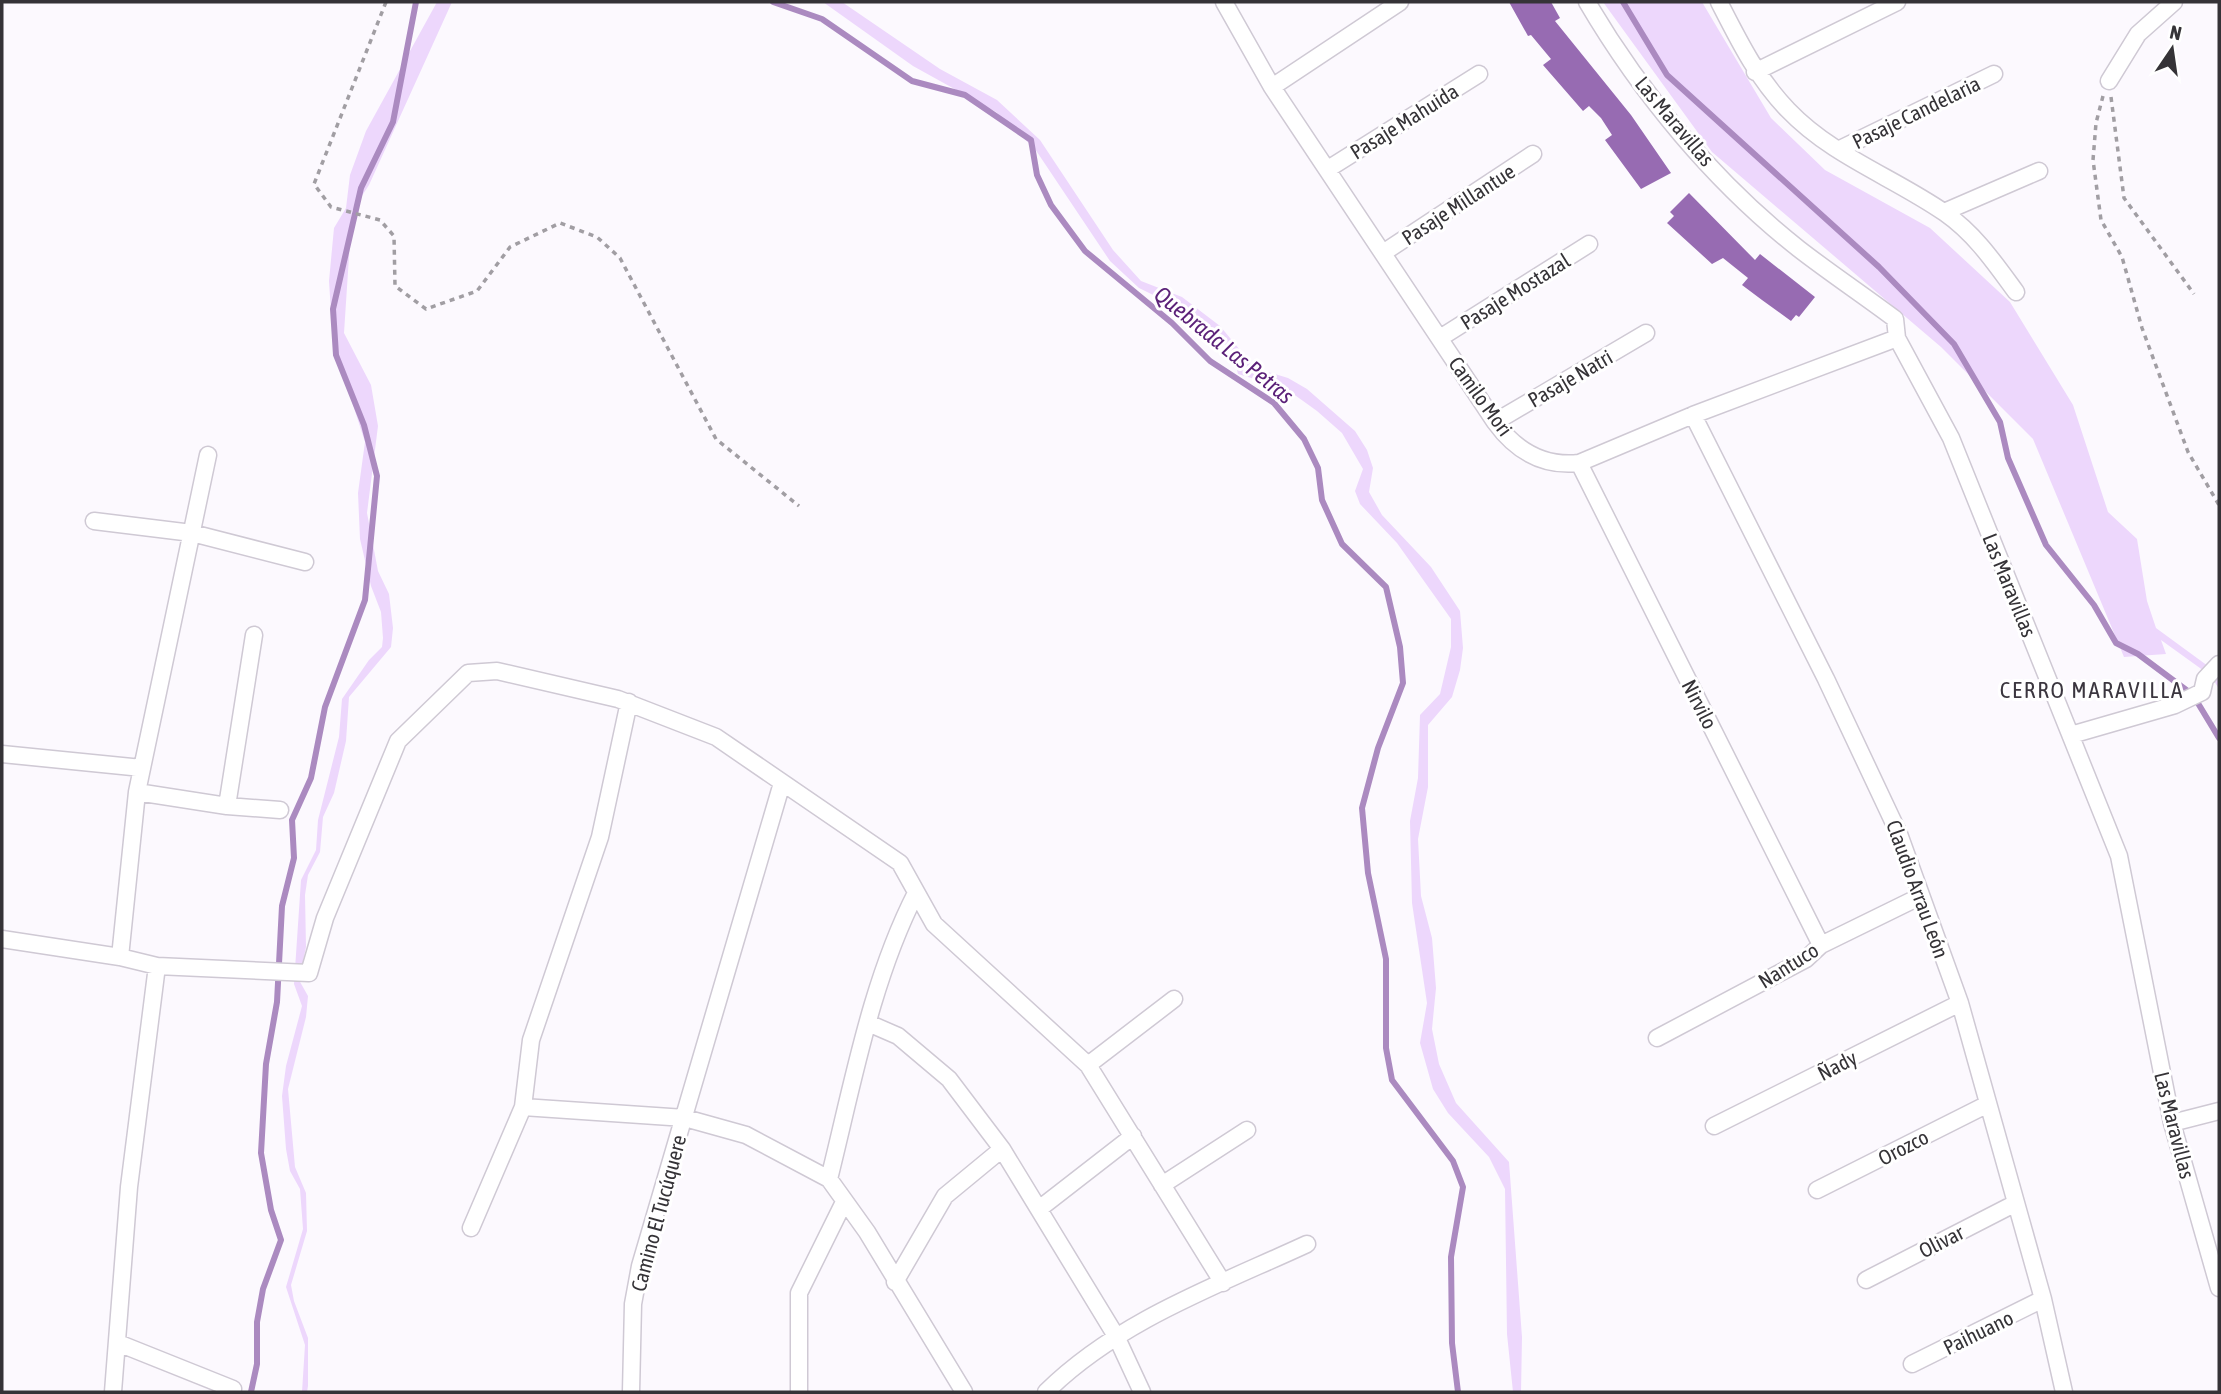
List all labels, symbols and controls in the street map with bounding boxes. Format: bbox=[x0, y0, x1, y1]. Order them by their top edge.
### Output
north arrow bbox=[2137, 14, 2207, 84]
text: N bbox=[2168, 20, 2184, 44]
street label: Las Maravillas bbox=[1631, 71, 1719, 171]
street label: Pasaje Candelaria bbox=[1848, 71, 1984, 153]
street label: Pasaje Mahuida bbox=[1346, 78, 1462, 164]
street label: Pasaje Millantue bbox=[1397, 159, 1519, 249]
street label: Pasaje Mostazal bbox=[1456, 248, 1574, 334]
water label: Quebrada Las Petras bbox=[1149, 281, 1299, 409]
street label: Pasaje Natri bbox=[1524, 344, 1616, 412]
street label: Camilo Mori bbox=[1444, 352, 1518, 440]
street label: Las Maravillas bbox=[1978, 530, 2042, 640]
street label: Nirvilo bbox=[1677, 675, 1723, 733]
district label: CERRO MARAVILLA bbox=[2000, 677, 2184, 703]
street label: Claudio Arrau León bbox=[1882, 817, 1954, 961]
street label: Nantuco bbox=[1754, 937, 1822, 993]
street label: Ñady bbox=[1813, 1045, 1861, 1085]
street label: Las Maravillas bbox=[2150, 1069, 2200, 1181]
street label: Orozco bbox=[1874, 1124, 1932, 1170]
street label: Camino El Tucúquere bbox=[626, 1132, 690, 1294]
street label: Olivar bbox=[1915, 1219, 1968, 1262]
street label: Paihuano bbox=[1939, 1305, 2017, 1359]

